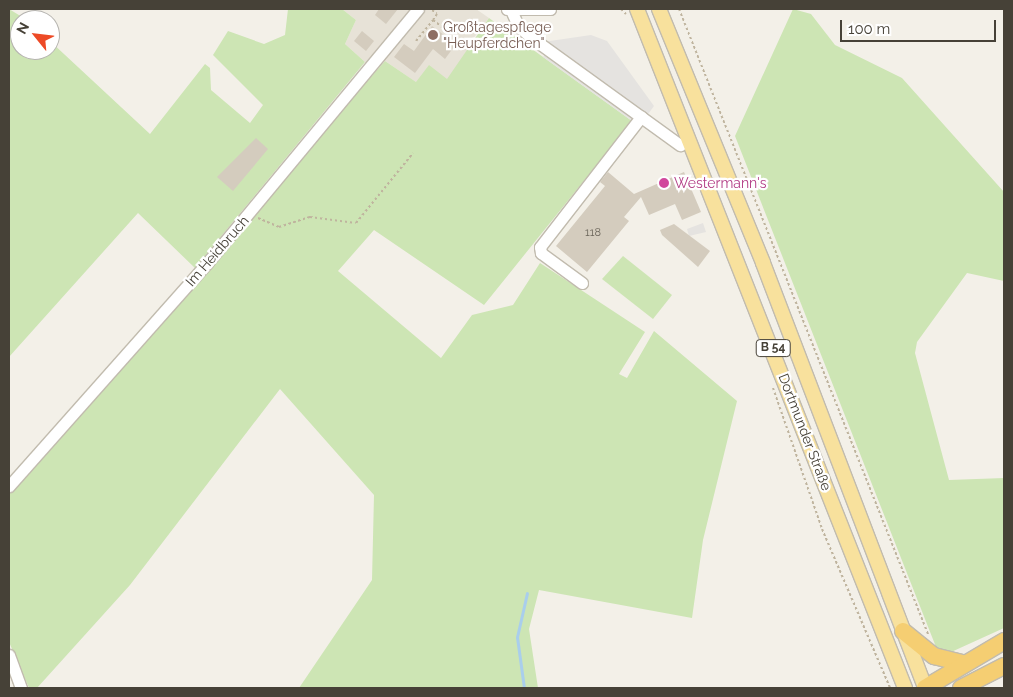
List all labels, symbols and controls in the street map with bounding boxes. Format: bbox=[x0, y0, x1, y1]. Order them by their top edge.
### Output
north arrow bbox=[10, 10, 60, 60]
scale bar bbox=[843, 10, 999, 42]
place label: Großtagespflege "Heupferdchen" bbox=[443, 19, 551, 52]
text: N bbox=[13, 20, 32, 37]
text: 100 m bbox=[848, 20, 890, 38]
marker: Großtagespflege "Heupferdchen" bbox=[427, 29, 439, 41]
place label: Westermann's bbox=[674, 175, 766, 191]
marker: Westermann's bbox=[658, 177, 670, 189]
street label: Im Heidbruch bbox=[182, 212, 252, 290]
house number: 118 bbox=[585, 226, 601, 240]
road number: B 54 bbox=[756, 338, 790, 358]
street label: Dortmunder Straße bbox=[775, 371, 835, 493]

